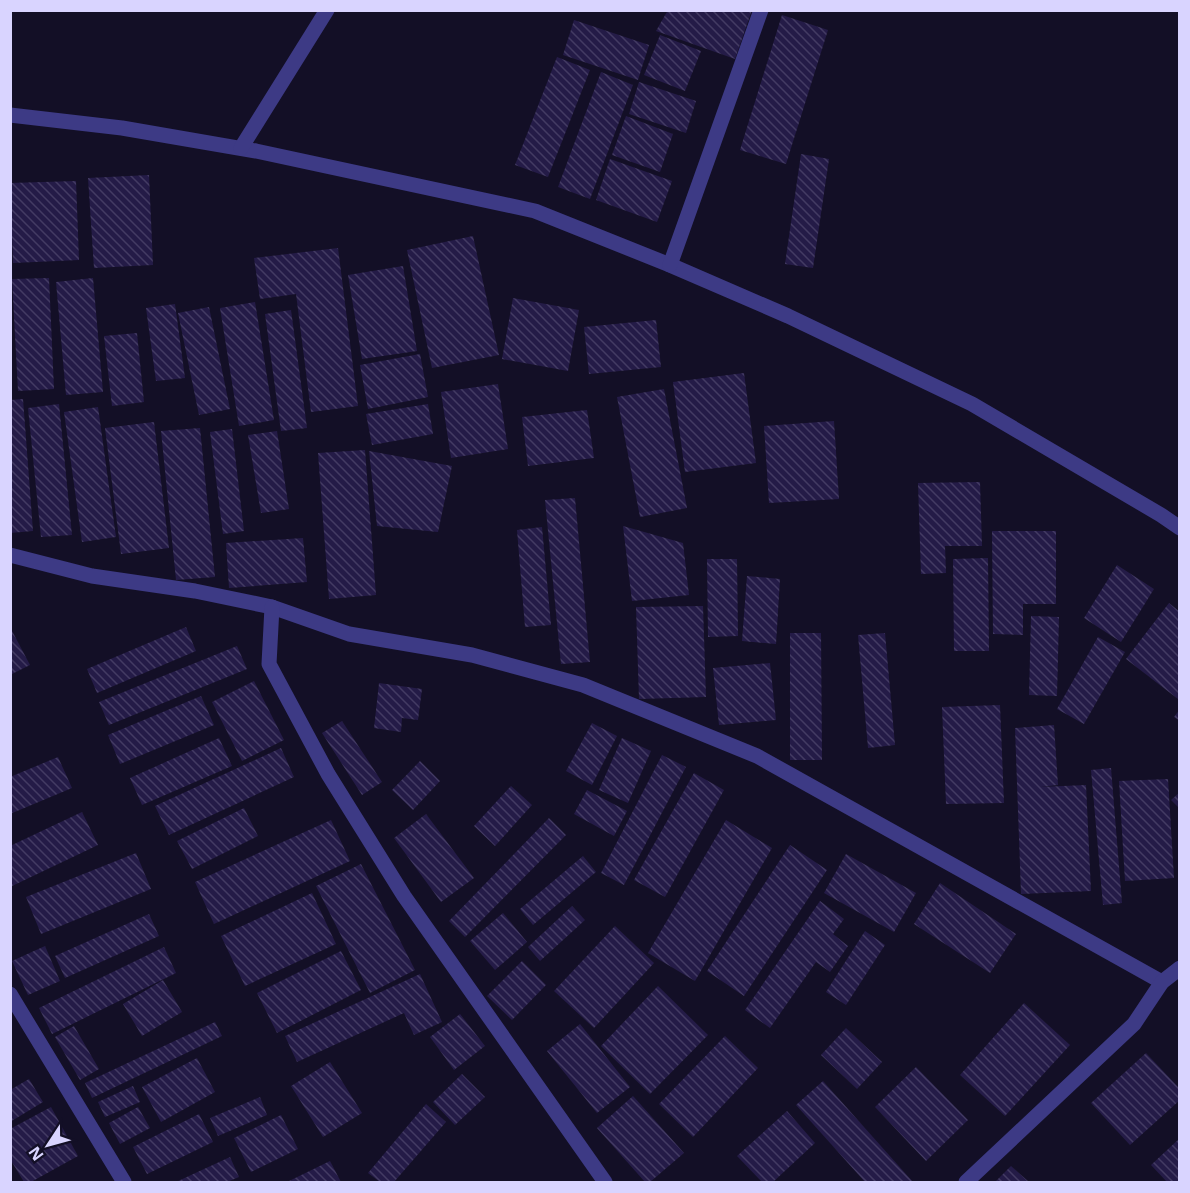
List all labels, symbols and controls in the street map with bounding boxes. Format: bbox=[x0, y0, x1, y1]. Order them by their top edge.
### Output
north arrow bbox=[18, 1115, 78, 1175]
text: N bbox=[23, 1142, 49, 1166]

